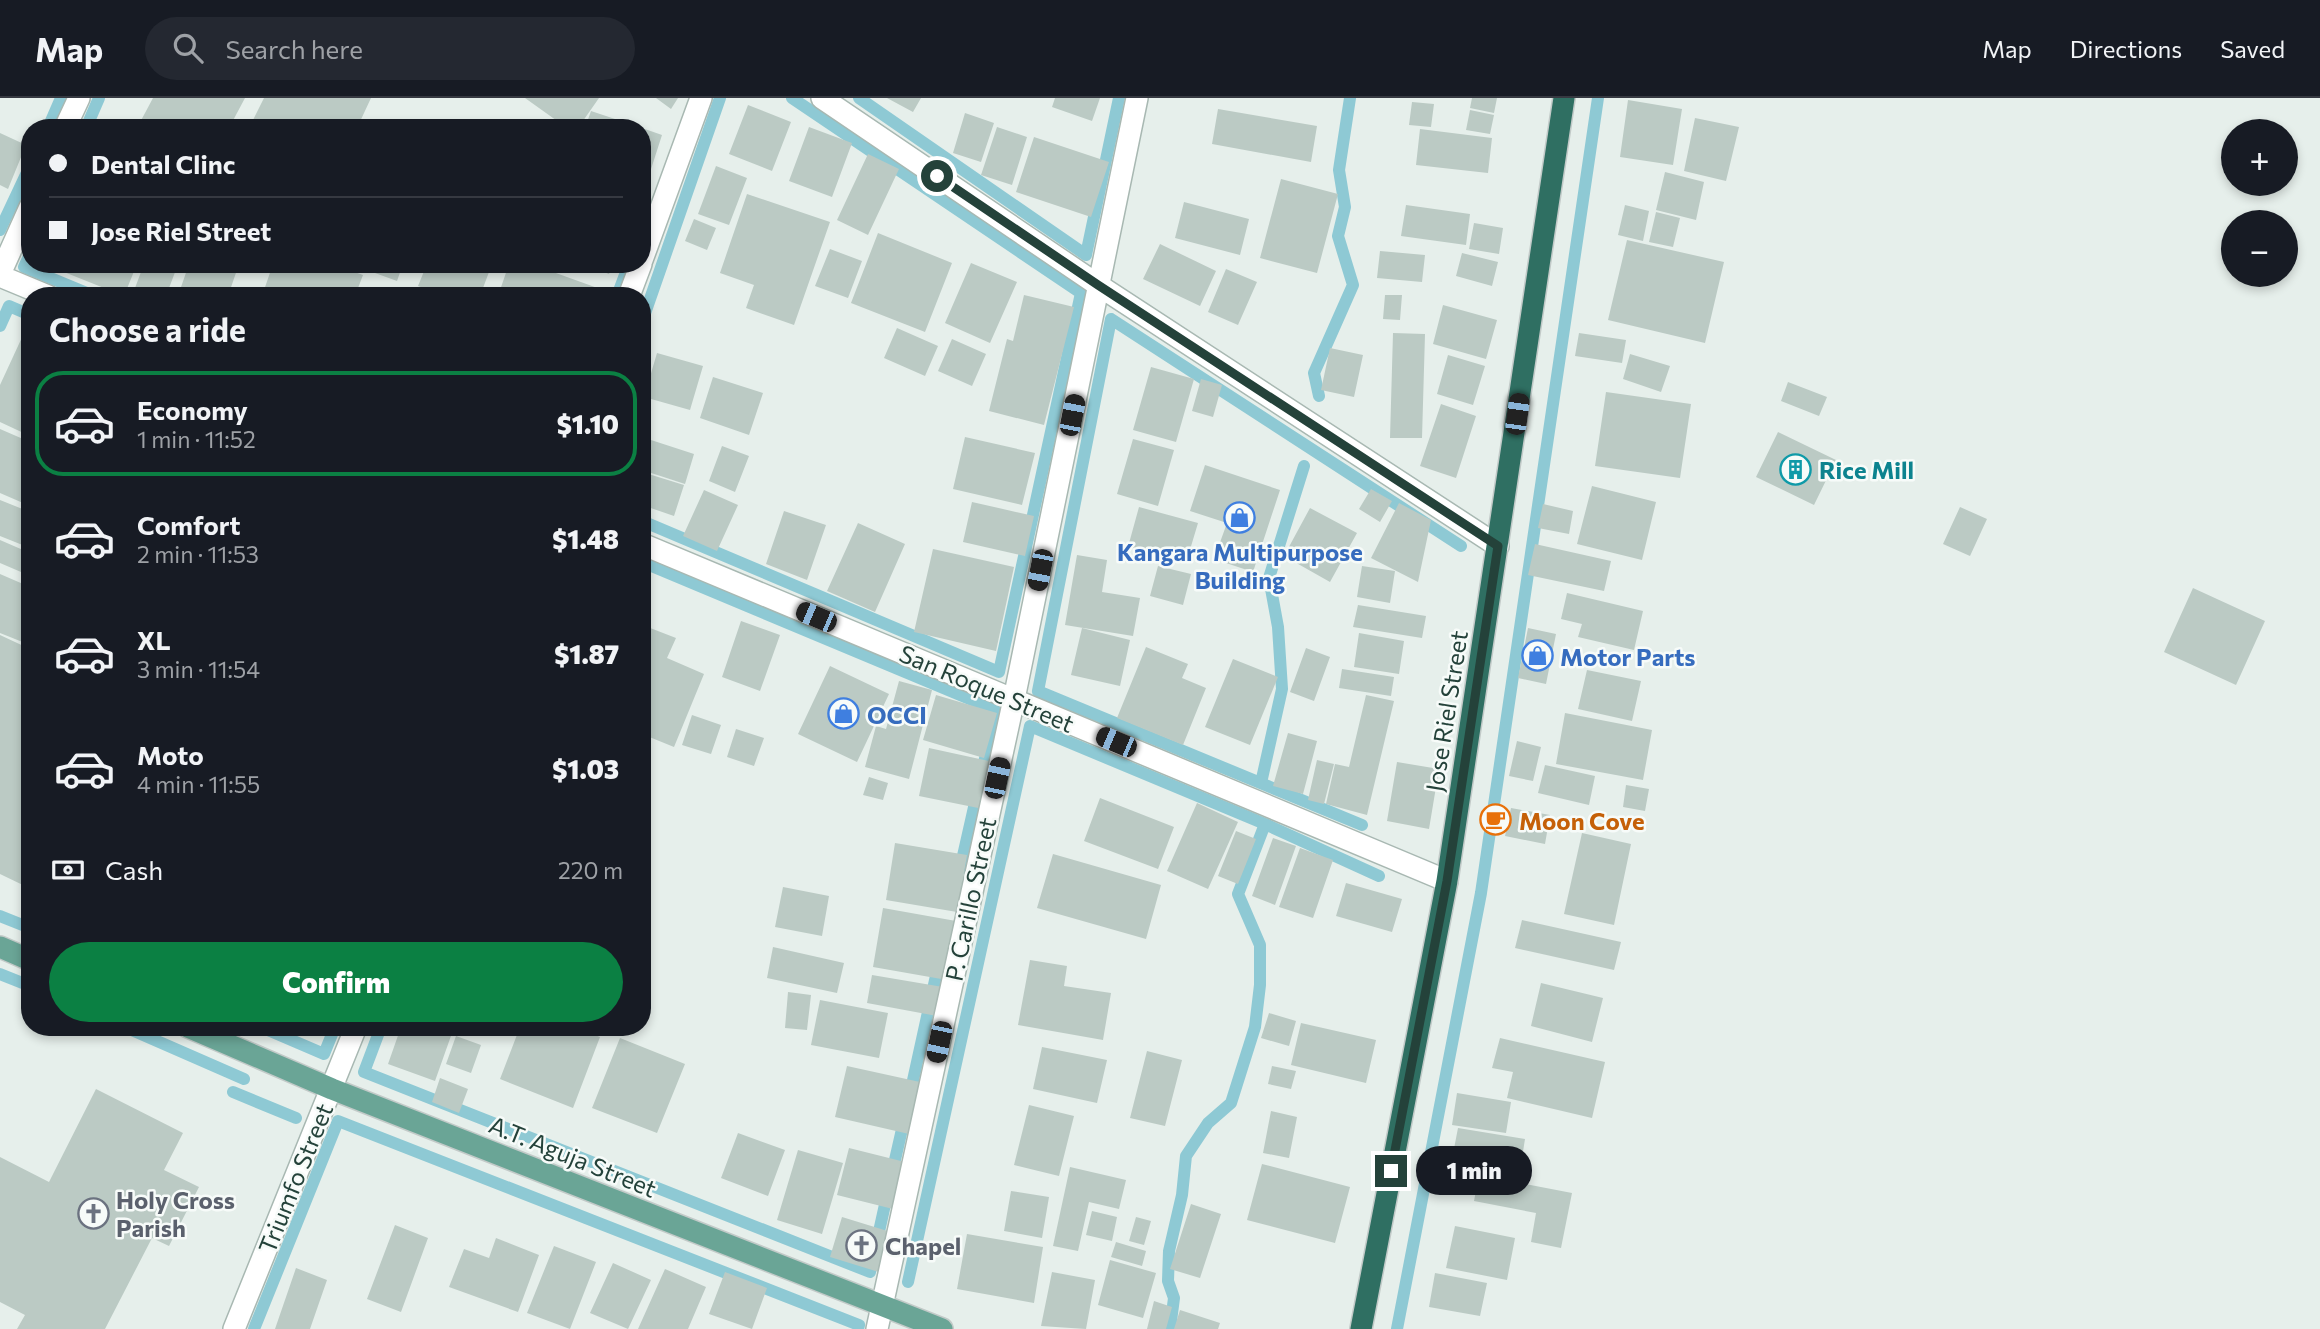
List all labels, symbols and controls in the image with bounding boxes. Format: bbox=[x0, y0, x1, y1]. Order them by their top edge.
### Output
search box bbox=[145, 17, 635, 80]
text: Map bbox=[35, 28, 103, 69]
icon: search bbox=[169, 29, 207, 67]
text: Search here bbox=[225, 33, 363, 64]
text: Map bbox=[1982, 34, 2032, 63]
text: Directions bbox=[2070, 34, 2182, 63]
text: Saved bbox=[2220, 34, 2285, 63]
map controls bbox=[2221, 119, 2298, 287]
button: + bbox=[2221, 119, 2298, 196]
text: Dental Clinc bbox=[91, 148, 235, 179]
route start bbox=[921, 160, 953, 192]
button: − bbox=[2221, 210, 2298, 287]
text: Jose Riel Street bbox=[91, 215, 271, 246]
text: Choose a ride bbox=[49, 309, 246, 349]
icon: car bbox=[53, 392, 116, 455]
car bbox=[1058, 392, 1087, 438]
car bbox=[1504, 392, 1531, 436]
text: Economy bbox=[137, 394, 248, 425]
text: $1.10 bbox=[557, 408, 619, 439]
text: 1 min · 11:52 bbox=[137, 425, 256, 453]
building icon: Rice Mill bbox=[1779, 452, 1813, 486]
place label: Rice Mill bbox=[1819, 455, 1914, 484]
shop icon: Kangara Multipurpose Building bbox=[1223, 500, 1257, 534]
icon: car bbox=[53, 507, 116, 570]
text: Comfort bbox=[137, 509, 240, 540]
text: $1.48 bbox=[552, 523, 619, 554]
place label: Kangara Multipurpose Building bbox=[1117, 537, 1363, 594]
text: 2 min · 11:53 bbox=[137, 540, 259, 568]
car bbox=[1026, 547, 1055, 593]
car bbox=[793, 599, 840, 635]
icon: car bbox=[53, 622, 116, 685]
text: XL bbox=[137, 624, 171, 655]
street label: Jose Riel Street bbox=[1419, 628, 1473, 794]
text: $1.87 bbox=[554, 638, 619, 669]
street label: San Roque Street bbox=[895, 638, 1079, 738]
shop icon: Motor Parts bbox=[1520, 639, 1554, 673]
place label: Motor Parts bbox=[1560, 642, 1696, 671]
text: 3 min · 11:54 bbox=[137, 655, 260, 683]
shop icon: OCCI bbox=[827, 697, 861, 731]
place label: OCCI bbox=[867, 700, 927, 729]
car bbox=[1093, 724, 1140, 760]
icon: car bbox=[53, 737, 116, 800]
text: Moto bbox=[137, 739, 204, 770]
text: $1.03 bbox=[552, 753, 619, 784]
car bbox=[983, 755, 1012, 801]
text: 4 min · 11:55 bbox=[137, 770, 260, 798]
cafe icon: Moon Cove bbox=[1479, 803, 1513, 837]
place label: Moon Cove bbox=[1519, 806, 1645, 835]
street label: P. Carillo Street bbox=[938, 814, 1002, 983]
icon: cash bbox=[49, 851, 87, 889]
text: Cash bbox=[105, 854, 163, 885]
text: 220 m bbox=[558, 856, 623, 884]
button: Confirm bbox=[49, 942, 623, 1022]
car bbox=[925, 1019, 954, 1065]
street label: Triumfo Street bbox=[252, 1099, 338, 1257]
street label: A.T. Aguja Street bbox=[485, 1109, 661, 1203]
callout: 1 min bbox=[1416, 1146, 1531, 1196]
route end bbox=[1375, 1155, 1407, 1187]
text: 1 min bbox=[1446, 1156, 1502, 1184]
place label: Holy Cross Parish bbox=[116, 1185, 235, 1242]
church icon: Holy Cross Parish bbox=[76, 1196, 110, 1230]
church icon: Chapel bbox=[845, 1228, 879, 1262]
place label: Chapel bbox=[885, 1231, 961, 1260]

